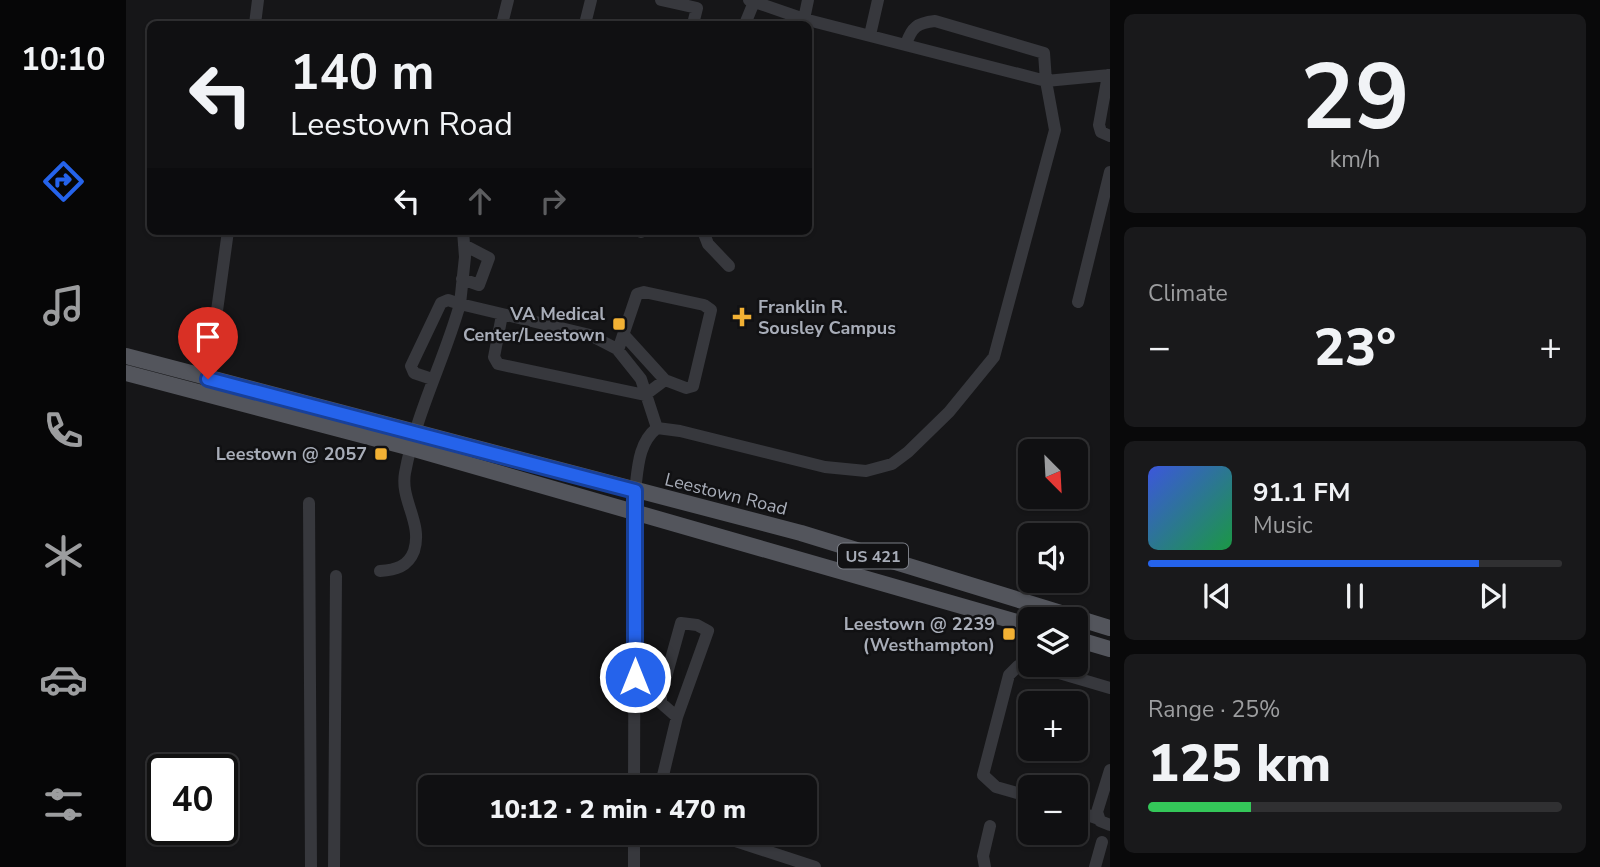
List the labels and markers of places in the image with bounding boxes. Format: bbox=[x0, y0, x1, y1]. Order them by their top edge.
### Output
place label: Franklin R. Sousley Campus bbox=[758, 295, 896, 340]
place label: VA Medical Center/Leestown bbox=[463, 302, 605, 347]
pin bbox=[178, 307, 238, 379]
marker: Franklin R. Sousley Campus bbox=[732, 307, 752, 327]
marker: VA Medical Center/Leestown bbox=[611, 316, 627, 332]
place label: Leestown @ 2057 bbox=[216, 442, 367, 466]
marker: Leestown @ 2057 bbox=[373, 446, 389, 462]
place label: Leestown @ 2239 (Westhampton) bbox=[844, 612, 995, 657]
marker: Leestown @ 2239 (Westhampton) bbox=[1001, 626, 1017, 642]

